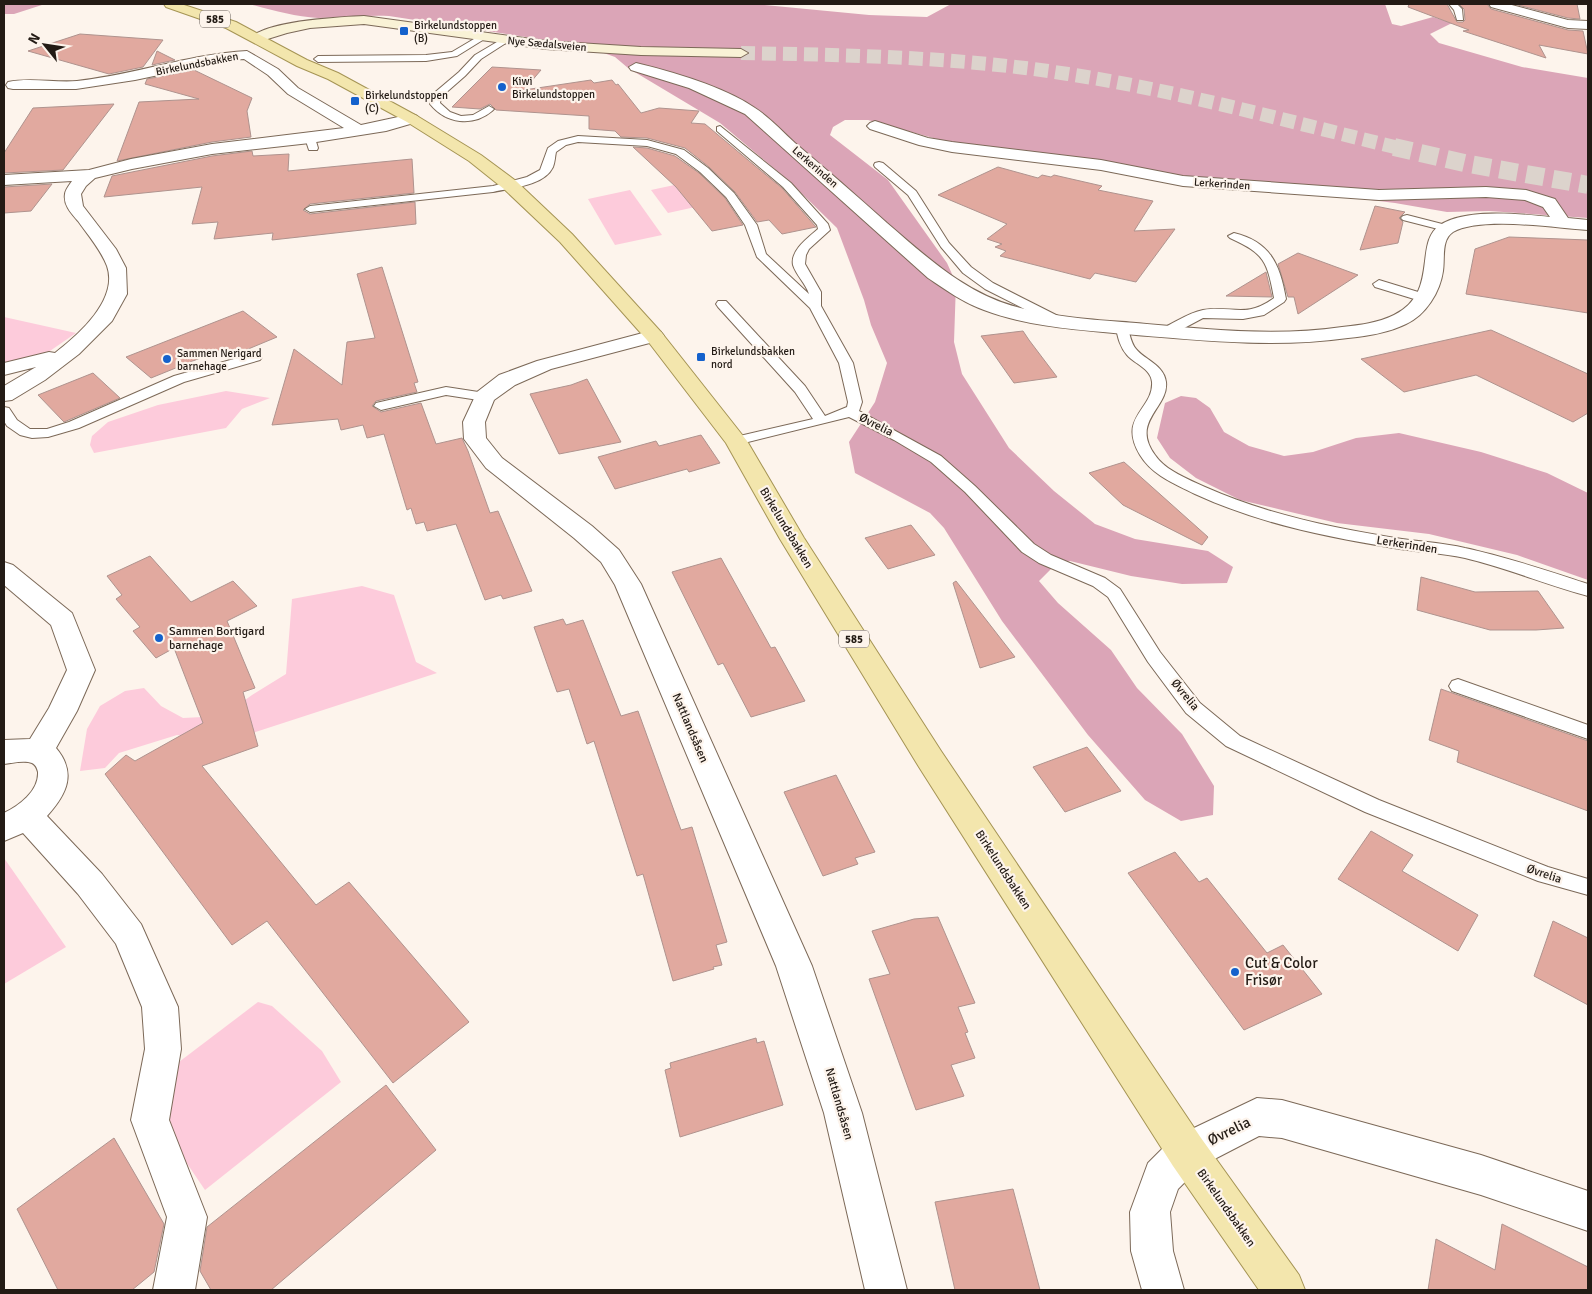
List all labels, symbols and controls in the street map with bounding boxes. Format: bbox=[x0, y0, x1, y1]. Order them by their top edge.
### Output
road number: 585 bbox=[200, 10, 230, 28]
place label: Birkelundstoppen (B) bbox=[414, 19, 497, 45]
north arrow bbox=[20, 20, 70, 70]
marker: Birkelundstoppen (B) bbox=[398, 25, 410, 37]
text: N bbox=[24, 30, 44, 47]
street label: Nye Sædalsveien bbox=[507, 34, 587, 54]
street label: Birkelundsbakken bbox=[155, 50, 239, 78]
place label: Kiwi Birkelundstoppen bbox=[512, 75, 595, 101]
marker: Kiwi Birkelundstoppen bbox=[496, 81, 508, 93]
place label: Birkelundstoppen (C) bbox=[365, 89, 448, 115]
marker: Birkelundstoppen (C) bbox=[349, 95, 361, 107]
street label: Lerkerinden bbox=[789, 144, 841, 190]
street label: Lerkerinden bbox=[1193, 176, 1251, 192]
place label: Birkelundsbakken nord bbox=[711, 345, 795, 371]
place label: Sammen Nerigard barnehage bbox=[177, 347, 262, 373]
marker: Birkelundsbakken nord bbox=[695, 351, 707, 363]
marker: Sammen Nerigard barnehage bbox=[161, 353, 173, 365]
street label: Øvrelia bbox=[856, 410, 896, 440]
street label: Birkelundsbakken bbox=[756, 485, 816, 571]
street label: Lerkerinden bbox=[1375, 533, 1439, 557]
place label: Sammen Bortigard barnehage bbox=[169, 624, 265, 653]
road number: 585 bbox=[839, 630, 869, 648]
marker: Sammen Bortigard barnehage bbox=[153, 632, 165, 644]
street label: Øvrelia bbox=[1168, 676, 1202, 714]
street label: Nattlandsåsen bbox=[669, 691, 711, 765]
street label: Birkelundsbakken bbox=[972, 828, 1034, 912]
street label: Øvrelia bbox=[1524, 861, 1564, 887]
place label: Cut & Color Frisør bbox=[1245, 954, 1318, 989]
marker: Cut & Color Frisør bbox=[1229, 966, 1241, 978]
street label: Nattlandsåsen bbox=[822, 1066, 856, 1142]
street label: Øvrelia bbox=[1205, 1113, 1253, 1149]
street label: Birkelundsbakken bbox=[1194, 1166, 1258, 1250]

